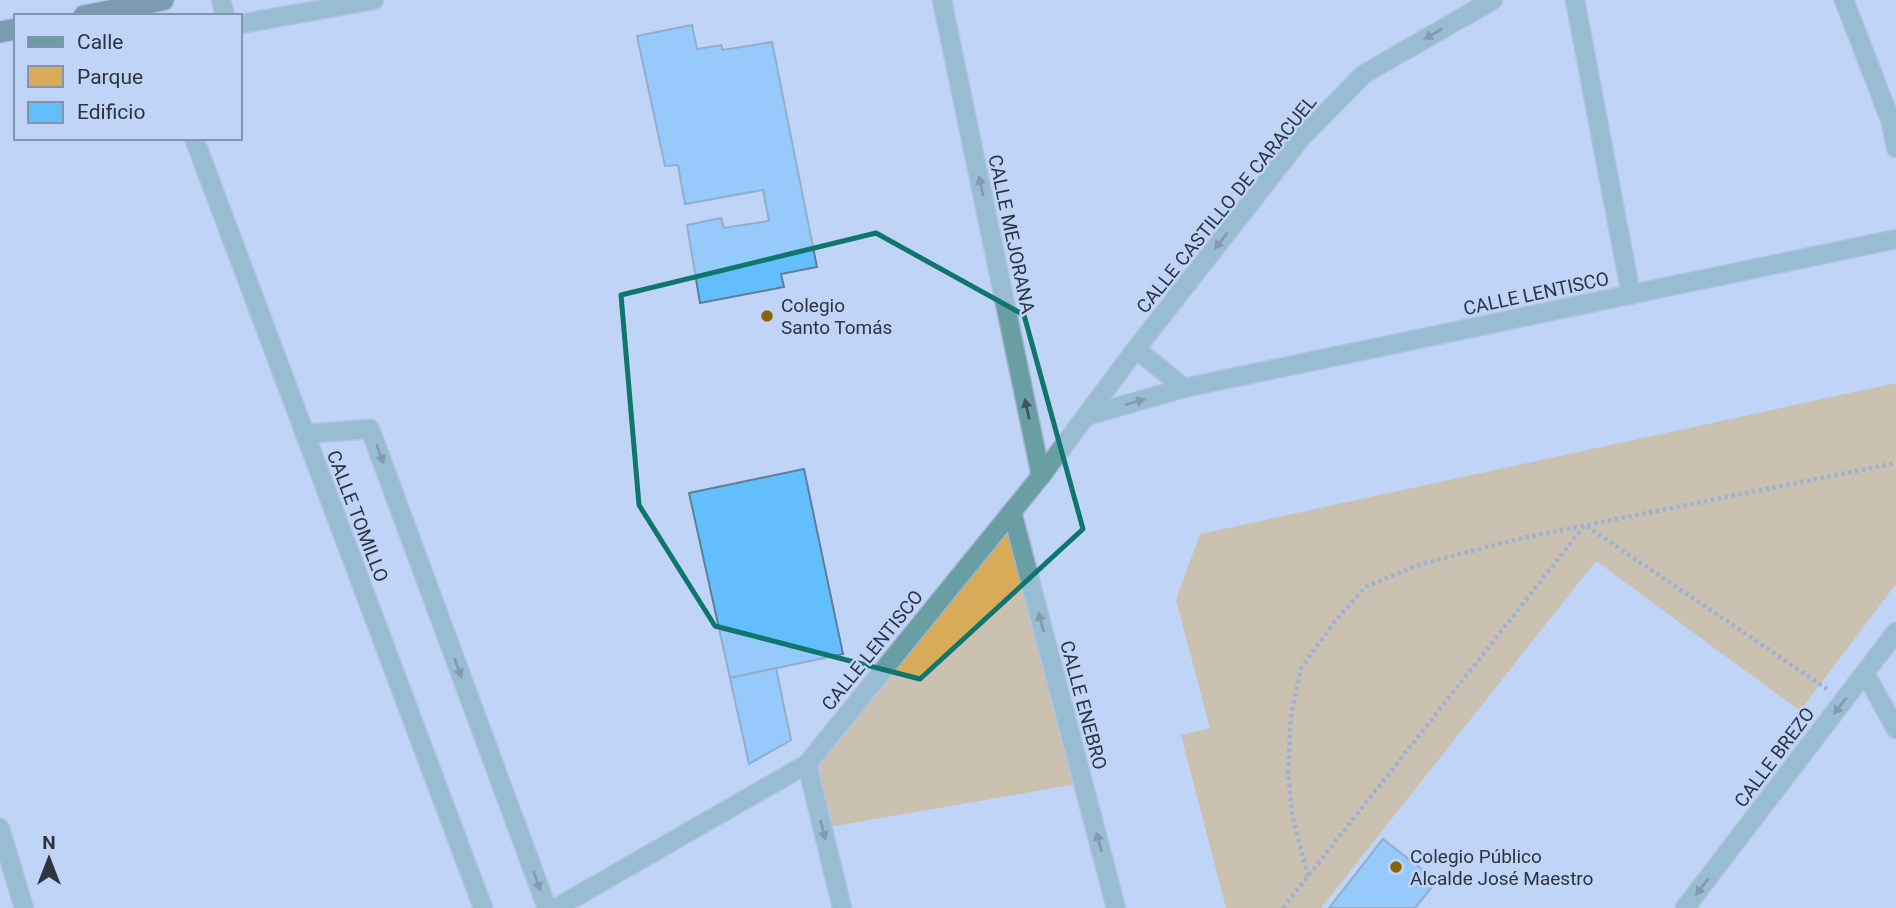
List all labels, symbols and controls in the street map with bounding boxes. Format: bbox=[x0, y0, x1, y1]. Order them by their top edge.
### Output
legend bbox=[14, 14, 242, 140]
one-way arrow bbox=[1424, 28, 1443, 40]
text: Calle bbox=[77, 30, 123, 54]
text: Parque bbox=[77, 65, 143, 89]
street label: CALLE CASTILLO DE CARACUEL bbox=[1131, 91, 1321, 318]
text: Edificio bbox=[77, 100, 145, 124]
street label: CALLE MEJORANA bbox=[983, 153, 1040, 316]
one-way arrow bbox=[975, 175, 986, 197]
one-way arrow bbox=[1213, 232, 1228, 250]
street label: CALLE LENTISCO bbox=[1461, 267, 1611, 320]
place label: Colegio Santo Tomás bbox=[781, 294, 892, 339]
marker: Colegio Santo Tomás bbox=[759, 308, 775, 324]
one-way arrow bbox=[1125, 397, 1146, 407]
one-way arrow bbox=[1021, 398, 1032, 420]
one-way arrow bbox=[374, 444, 385, 465]
street label: CALLE TOMILLO bbox=[322, 447, 393, 585]
street label: CALLE LENTISCO bbox=[817, 585, 928, 715]
one-way arrow bbox=[1035, 611, 1046, 633]
street label: CALLE ENEBRO bbox=[1055, 638, 1112, 772]
one-way arrow bbox=[453, 657, 464, 678]
one-way arrow bbox=[1832, 696, 1847, 714]
street label: CALLE BREZO bbox=[1729, 703, 1819, 812]
one-way arrow bbox=[818, 819, 829, 841]
north arrow bbox=[14, 824, 84, 894]
text: N bbox=[42, 831, 56, 854]
one-way arrow bbox=[1093, 831, 1104, 853]
place label: Colegio Público Alcalde José Maestro bbox=[1410, 845, 1593, 890]
marker: Colegio Público Alcalde José Maestro bbox=[1388, 859, 1404, 875]
one-way arrow bbox=[532, 871, 543, 892]
one-way arrow bbox=[1694, 877, 1709, 895]

